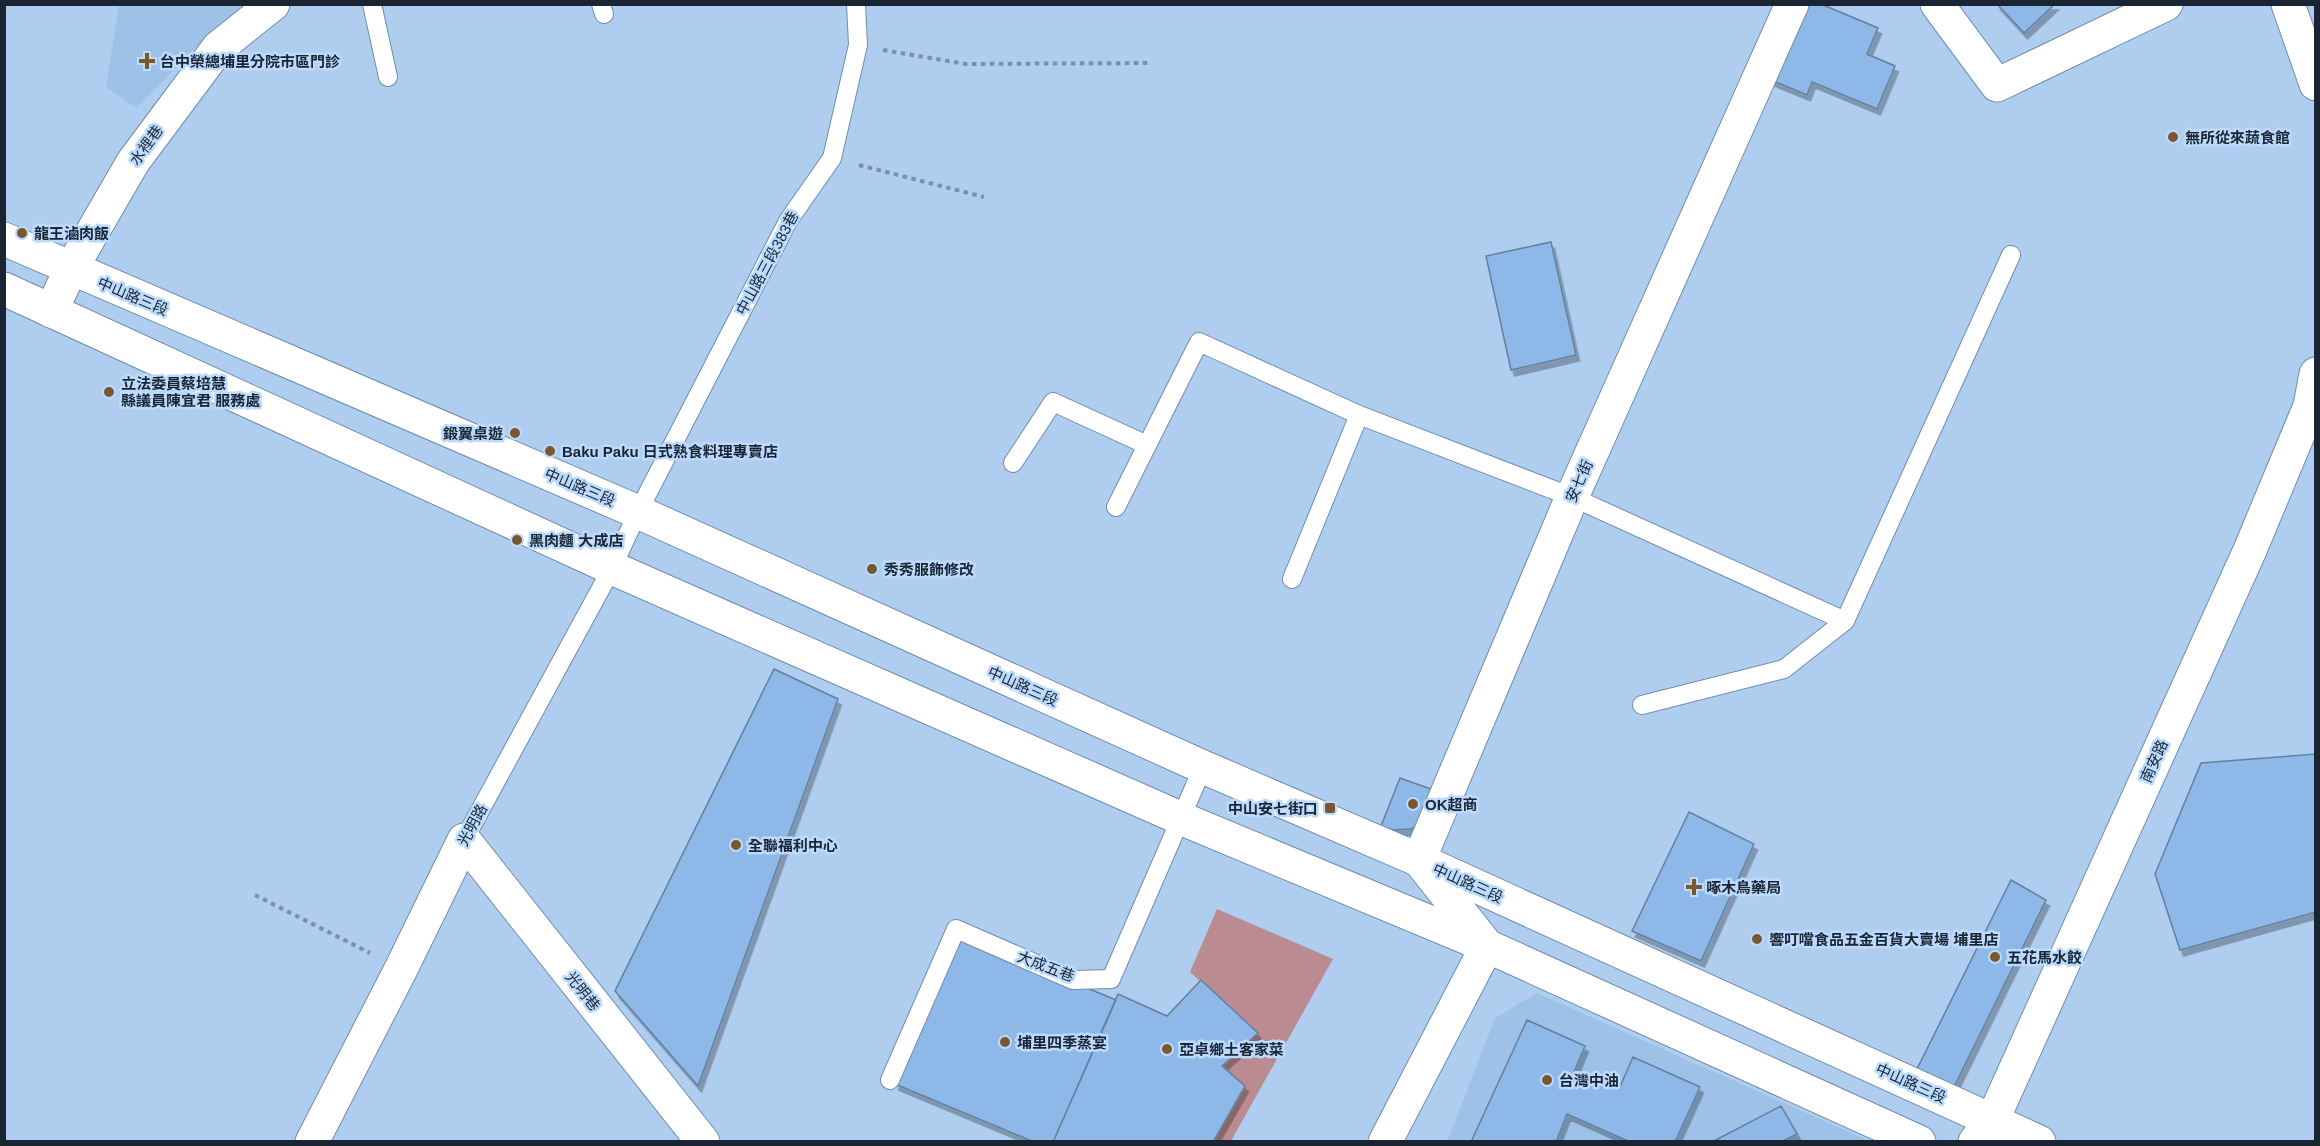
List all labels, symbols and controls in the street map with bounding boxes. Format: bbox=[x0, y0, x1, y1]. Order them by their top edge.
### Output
marker: 台中榮總埔里分院市區門診 bbox=[138, 52, 156, 70]
place label: 台中榮總埔里分院市區門診 bbox=[160, 53, 340, 70]
street label: 水裡巷 bbox=[126, 122, 166, 168]
place label: 無所從來蔬食館 bbox=[2185, 129, 2290, 146]
marker: 無所從來蔬食館 bbox=[2166, 130, 2180, 144]
street label: 中山路三段383巷 bbox=[732, 208, 802, 318]
place label: 龍王滷肉飯 bbox=[34, 225, 109, 242]
marker: 龍王滷肉飯 bbox=[15, 226, 29, 240]
street label: 中山路三段 bbox=[95, 274, 171, 318]
place label: 立法委員蔡培慧 縣議員陳宜君 服務處 bbox=[121, 375, 260, 409]
marker: 立法委員蔡培慧 縣議員陳宜君 服務處 bbox=[102, 385, 116, 399]
place label: 鍛翼桌遊 bbox=[443, 425, 503, 442]
marker: 鍛翼桌遊 bbox=[508, 426, 522, 440]
place label: Baku Paku 日式熟食料理專賣店 bbox=[562, 443, 778, 460]
marker: Baku Paku 日式熟食料理專賣店 bbox=[543, 444, 557, 458]
street label: 安七街 bbox=[1562, 457, 1596, 505]
street label: 中山路三段 bbox=[542, 465, 618, 509]
place label: 黑肉麵 大成店 bbox=[529, 532, 623, 549]
marker: 黑肉麵 大成店 bbox=[510, 533, 524, 547]
place label: 秀秀服飾修改 bbox=[884, 561, 974, 578]
marker: 秀秀服飾修改 bbox=[865, 562, 879, 576]
street label: 中山路三段 bbox=[985, 663, 1061, 709]
street label: 南安路 bbox=[2137, 737, 2171, 785]
place label: OK超商 bbox=[1425, 796, 1478, 813]
marker: OK超商 bbox=[1406, 797, 1420, 811]
place label: 中山安七街口 bbox=[1228, 800, 1318, 817]
street label: 光明路 bbox=[454, 801, 490, 849]
marker: 中山安七街口 bbox=[1323, 801, 1337, 815]
place label: 全聯福利中心 bbox=[748, 837, 838, 854]
marker: 全聯福利中心 bbox=[729, 838, 743, 852]
street label: 中山路三段 bbox=[1430, 860, 1506, 906]
place label: 啄木鳥藥局 bbox=[1706, 879, 1781, 896]
marker: 啄木鳥藥局 bbox=[1687, 880, 1701, 894]
place label: 響叮噹食品五金百貨大賣場 埔里店 bbox=[1769, 931, 1998, 948]
marker: 響叮噹食品五金百貨大賣場 埔里店 bbox=[1750, 932, 1764, 946]
street label: 大成五巷 bbox=[1015, 947, 1077, 985]
place label: 五花馬水餃 bbox=[2007, 949, 2082, 966]
marker: 五花馬水餃 bbox=[1988, 950, 2002, 964]
street label: 光明巷 bbox=[562, 968, 604, 1014]
place label: 埔里四季蒸宴 bbox=[1017, 1034, 1107, 1051]
marker: 埔里四季蒸宴 bbox=[998, 1035, 1012, 1049]
place label: 亞卓鄉土客家菜 bbox=[1179, 1041, 1284, 1058]
marker: 亞卓鄉土客家菜 bbox=[1160, 1042, 1174, 1056]
street label: 中山路三段 bbox=[1873, 1060, 1949, 1106]
place label: 台灣中油 bbox=[1559, 1072, 1619, 1089]
marker: 台灣中油 bbox=[1540, 1073, 1554, 1087]

